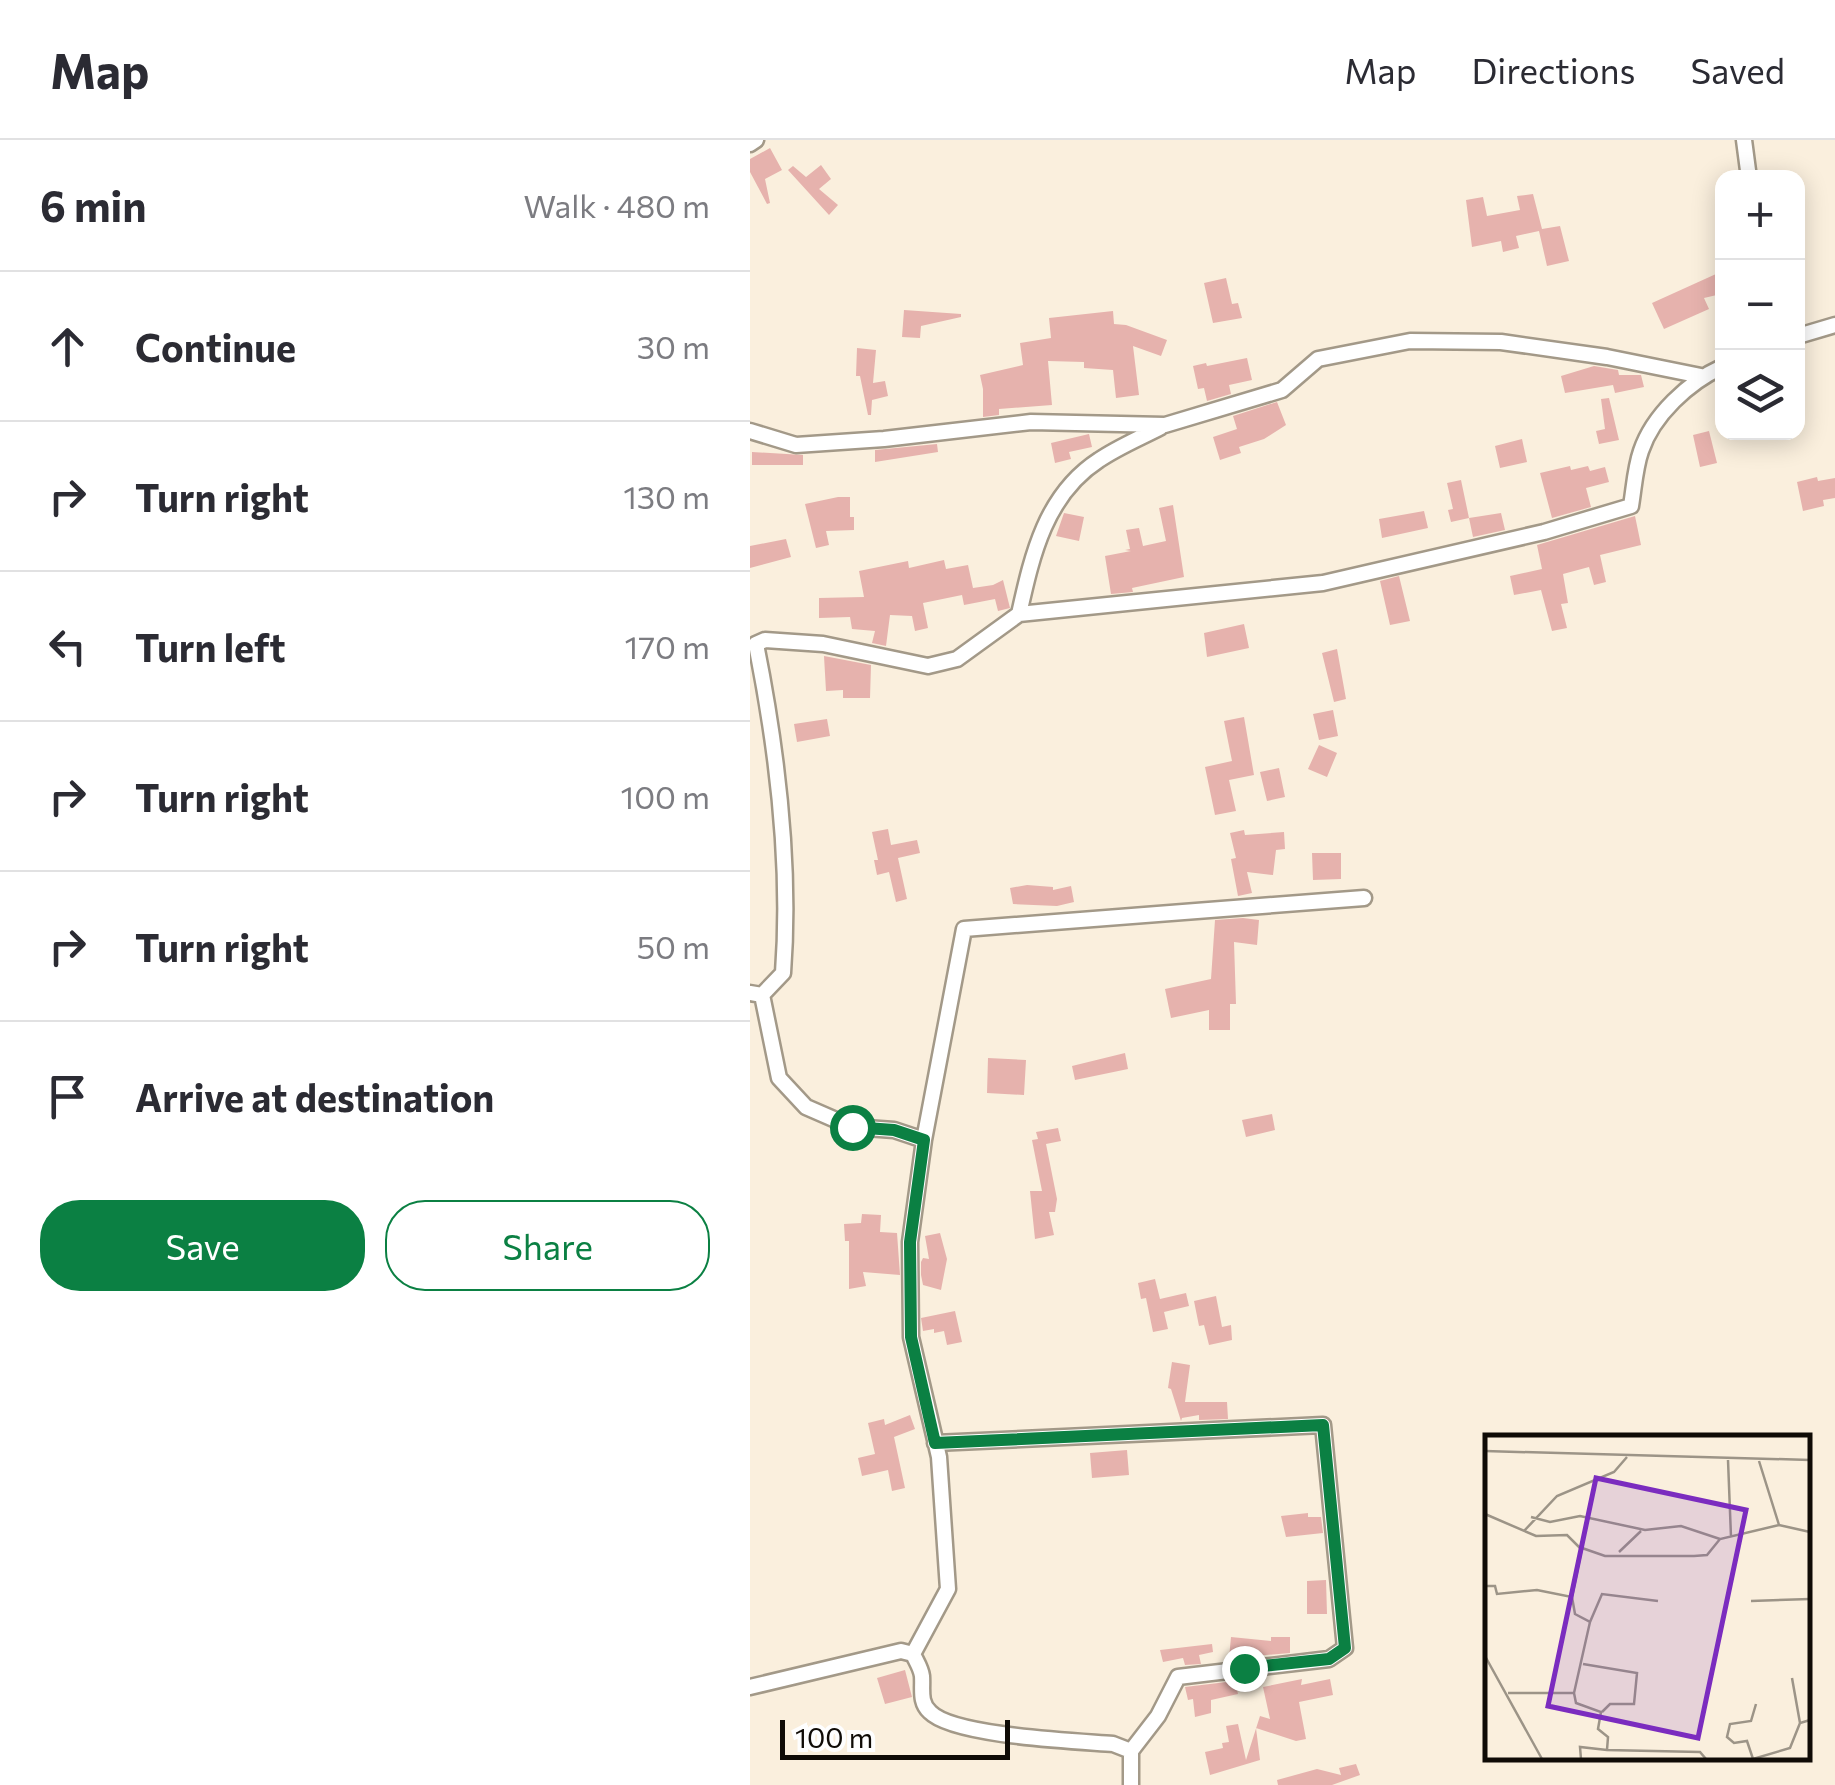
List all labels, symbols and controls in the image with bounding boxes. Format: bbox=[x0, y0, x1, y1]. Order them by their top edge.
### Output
text: Map bbox=[50, 40, 149, 99]
text: Map bbox=[1344, 48, 1416, 91]
text: Directions bbox=[1471, 48, 1636, 91]
text: Saved bbox=[1691, 48, 1785, 91]
map controls bbox=[1715, 170, 1805, 440]
button: + bbox=[1715, 170, 1805, 260]
text: 6 min bbox=[40, 179, 147, 231]
text: Walk · 480 m bbox=[523, 185, 710, 225]
button: − bbox=[1715, 260, 1805, 350]
icon: ahead bbox=[40, 319, 95, 374]
text: Continue bbox=[135, 323, 296, 370]
text: 30 m bbox=[637, 326, 710, 366]
button: layers bbox=[1715, 350, 1805, 440]
icon: right bbox=[40, 469, 95, 524]
text: Turn right bbox=[135, 473, 309, 520]
text: 130 m bbox=[623, 476, 710, 516]
icon: left bbox=[40, 619, 95, 674]
text: Turn left bbox=[135, 623, 286, 670]
text: 170 m bbox=[625, 626, 710, 666]
icon: right bbox=[40, 769, 95, 824]
text: Turn right bbox=[135, 773, 309, 820]
text: 100 m bbox=[621, 776, 710, 816]
icon: right bbox=[40, 919, 95, 974]
text: Turn right bbox=[135, 923, 309, 970]
text: 50 m bbox=[637, 926, 710, 966]
icon: arrive bbox=[40, 1069, 95, 1124]
text: Arrive at destination bbox=[135, 1073, 494, 1120]
route start bbox=[830, 1105, 876, 1151]
button: Save bbox=[40, 1200, 365, 1291]
button: Share bbox=[385, 1200, 710, 1291]
inset map bbox=[1485, 1435, 1810, 1760]
route end bbox=[1222, 1646, 1268, 1692]
scale bar bbox=[780, 1715, 1010, 1760]
text: 100 m bbox=[795, 1720, 873, 1754]

